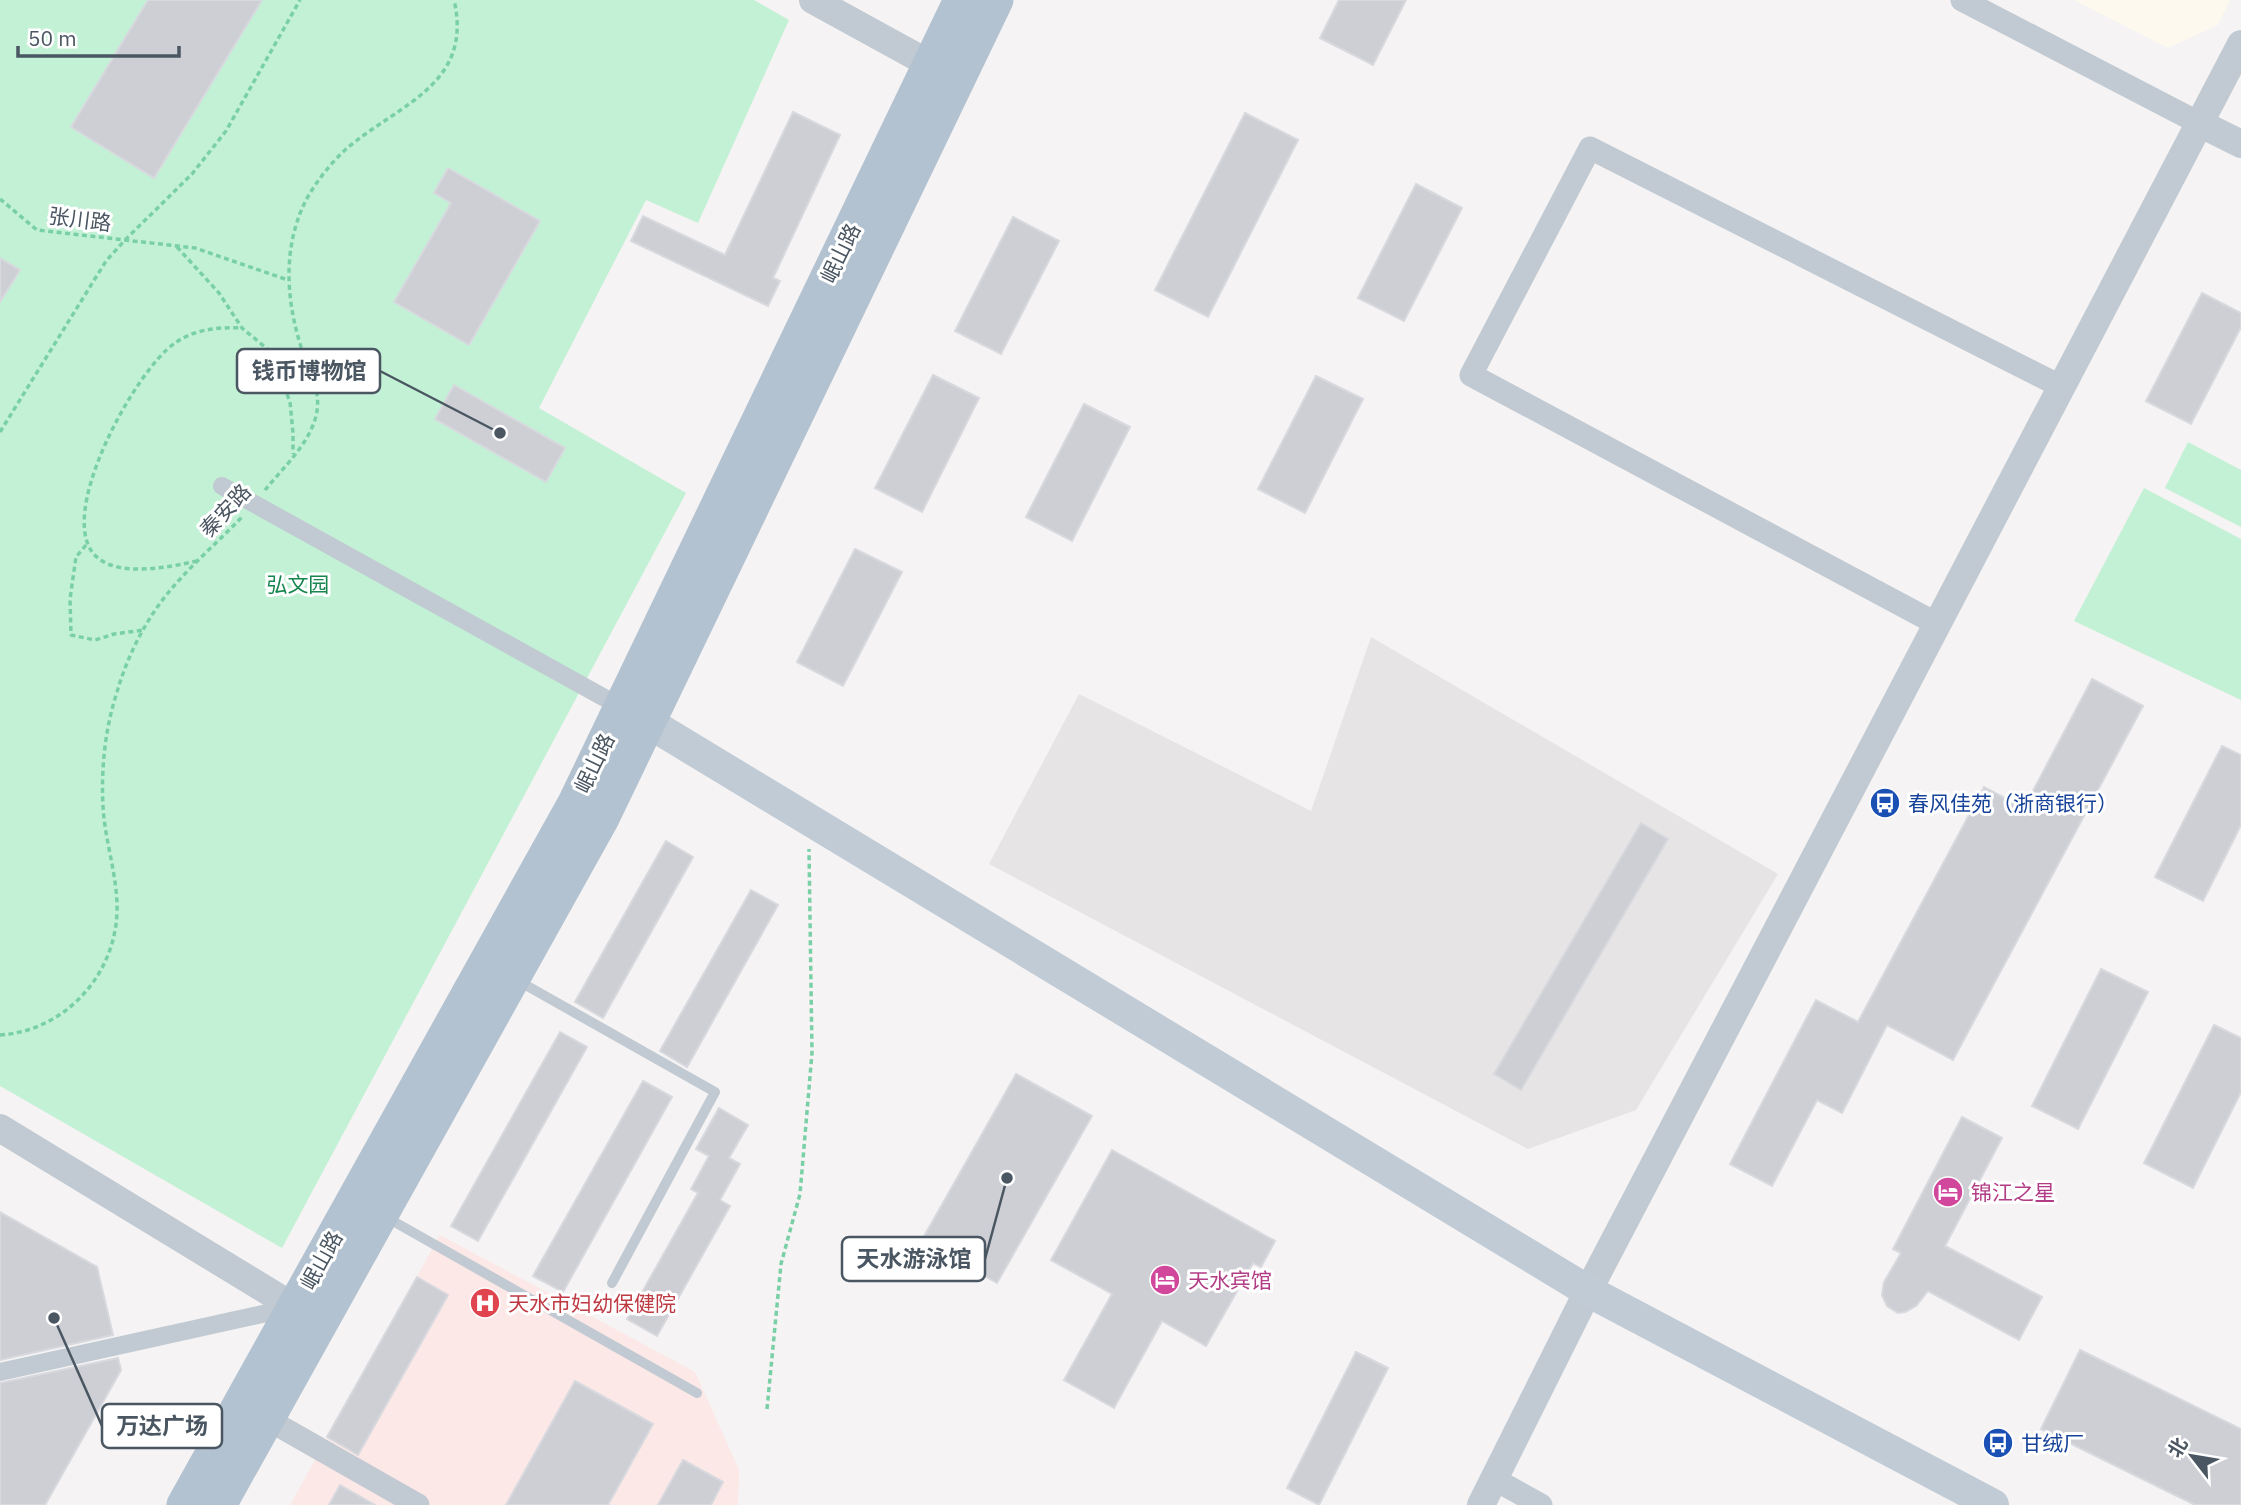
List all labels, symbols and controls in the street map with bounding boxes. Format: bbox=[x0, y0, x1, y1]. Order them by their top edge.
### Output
scale bar bbox=[18, 14, 178, 58]
text: 50 m bbox=[28, 24, 77, 52]
street label: 张川路 bbox=[47, 201, 113, 237]
street label: 岷山路 bbox=[814, 219, 866, 287]
callout: 钱币博物馆 bbox=[237, 349, 380, 393]
text: 钱币博物馆 bbox=[252, 355, 367, 385]
street label: 秦安路 bbox=[193, 477, 257, 543]
park label: 弘文园 bbox=[267, 570, 330, 598]
street label: 岷山路 bbox=[568, 729, 620, 797]
bus stop icon: 春风佳苑（浙商银行） bbox=[1868, 786, 1902, 820]
place label: 春风佳苑（浙商银行） bbox=[1908, 789, 2118, 817]
hotel icon: 锦江之星 bbox=[1931, 1175, 1965, 1209]
place label: 锦江之星 bbox=[1971, 1178, 2055, 1206]
street label: 岷山路 bbox=[293, 1226, 349, 1294]
callout: 天水游泳馆 bbox=[842, 1237, 985, 1281]
text: 天水游泳馆 bbox=[857, 1243, 972, 1273]
hotel icon: 天水宾馆 bbox=[1148, 1263, 1182, 1297]
place label: 天水宾馆 bbox=[1188, 1266, 1272, 1294]
hospital icon: 天水市妇幼保健院 bbox=[468, 1286, 502, 1320]
place label: 天水市妇幼保健院 bbox=[508, 1289, 676, 1317]
callout: 万达广场 bbox=[102, 1404, 222, 1448]
text: 万达广场 bbox=[116, 1410, 208, 1440]
north arrow bbox=[2157, 1421, 2227, 1491]
bus stop icon: 甘绒厂 bbox=[1981, 1426, 2015, 1460]
place label: 甘绒厂 bbox=[2021, 1429, 2084, 1457]
text: 北 bbox=[2162, 1433, 2193, 1462]

